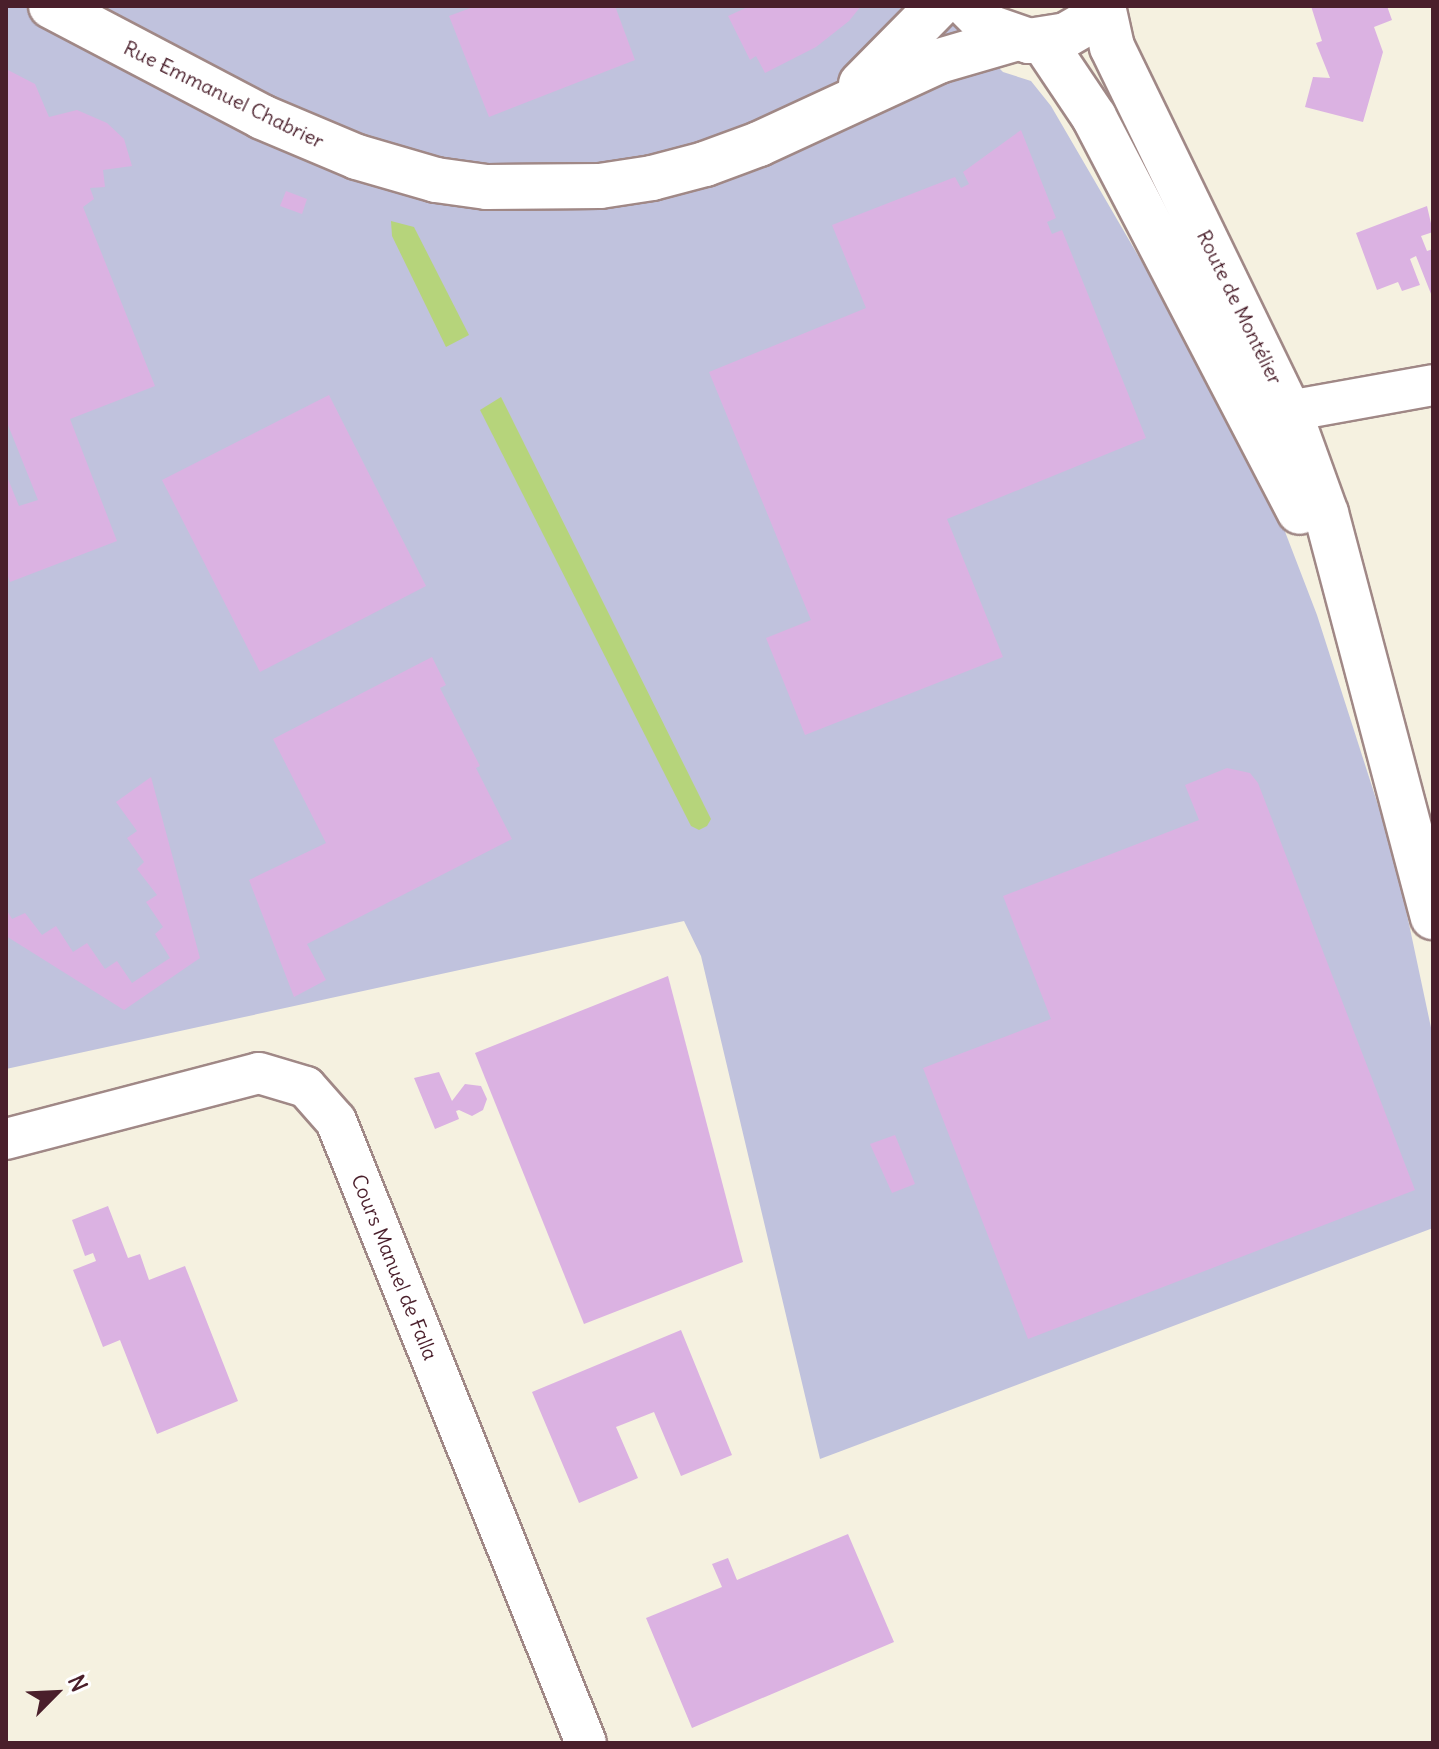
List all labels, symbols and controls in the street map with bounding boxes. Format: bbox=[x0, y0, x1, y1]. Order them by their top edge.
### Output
street label: Rue Emmanuel Chabrier bbox=[120, 35, 328, 153]
street label: Route de Montélier bbox=[1192, 226, 1288, 388]
street label: Cours Manuel de Falla bbox=[347, 1171, 443, 1363]
north arrow bbox=[16, 1653, 96, 1733]
text: N bbox=[62, 1671, 94, 1696]

